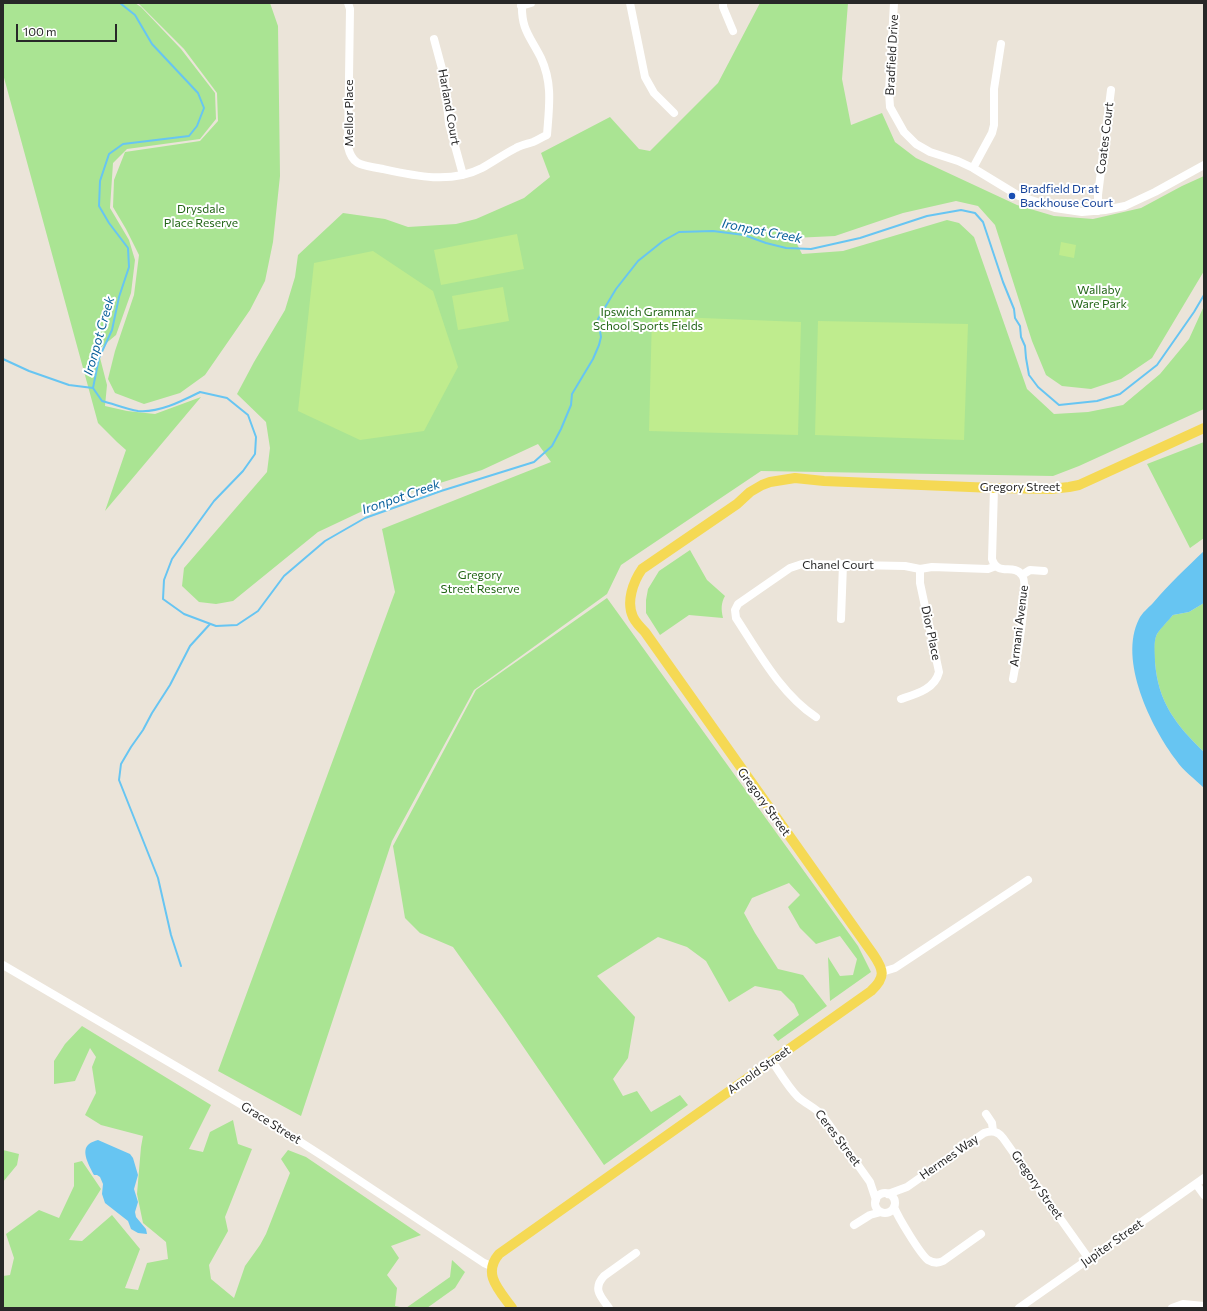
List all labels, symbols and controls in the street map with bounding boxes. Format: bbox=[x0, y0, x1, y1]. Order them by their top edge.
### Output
street label: Bradfield Drive bbox=[883, 14, 901, 96]
scale bar bbox=[18, 16, 119, 42]
text: 100 m bbox=[23, 24, 57, 38]
street label: Harland Court bbox=[435, 68, 463, 146]
street label: Mellor Place bbox=[342, 79, 356, 147]
street label: Coates Court bbox=[1093, 101, 1117, 175]
place label: Bradfield Dr at Backhouse Court bbox=[1020, 182, 1113, 210]
marker: Bradfield Dr at Backhouse Court bbox=[1007, 191, 1017, 201]
park label: Drysdale Place Reserve bbox=[164, 202, 238, 230]
water label: Ironpot Creek bbox=[721, 216, 803, 246]
park label: Wallaby Ware Park bbox=[1071, 283, 1127, 311]
water label: Ironpot Creek bbox=[80, 295, 118, 377]
park label: Ipswich Grammar School Sports Fields bbox=[593, 305, 703, 333]
water label: Ironpot Creek bbox=[360, 476, 442, 518]
street label: Gregory Street bbox=[980, 480, 1060, 494]
street label: Chanel Court bbox=[802, 558, 874, 572]
park label: Gregory Street Reserve bbox=[440, 568, 520, 596]
street label: Armani Avenue bbox=[1007, 584, 1031, 668]
street label: Dior Place bbox=[918, 604, 944, 662]
street label: Gregory Street bbox=[735, 765, 793, 839]
street label: Arnold Street bbox=[725, 1043, 793, 1097]
street label: Grace Street bbox=[238, 1099, 304, 1147]
street label: Ceres Street bbox=[812, 1107, 864, 1169]
street label: Hermes Way bbox=[917, 1131, 981, 1183]
street label: Gregory Street bbox=[1008, 1148, 1066, 1222]
street label: Jupiter Street bbox=[1078, 1216, 1146, 1270]

